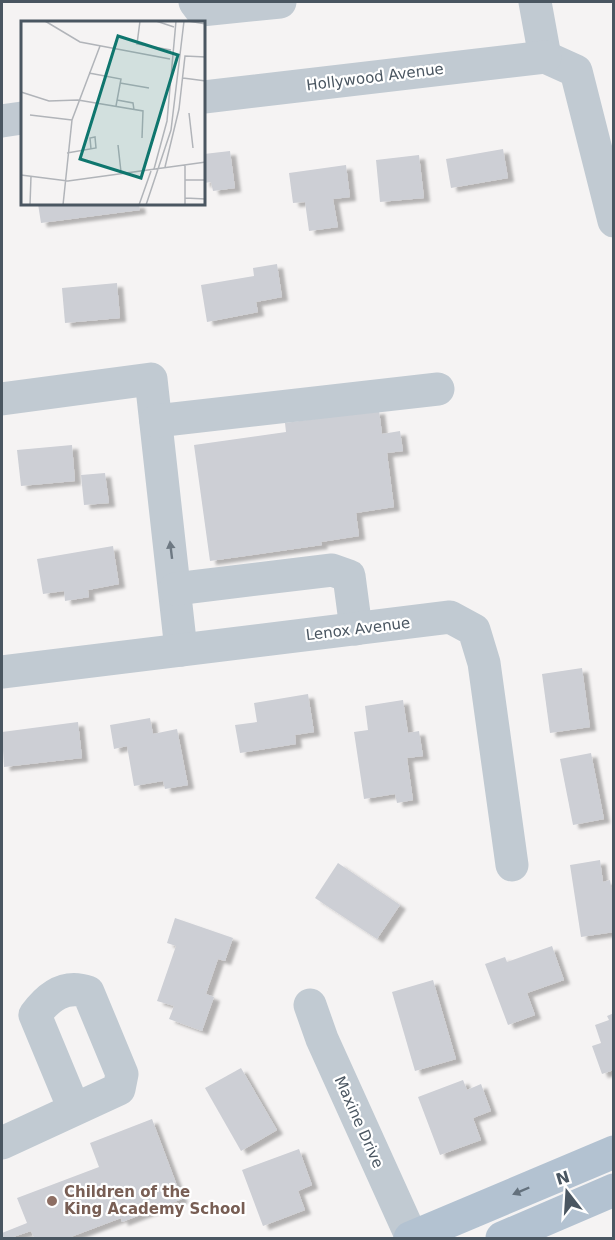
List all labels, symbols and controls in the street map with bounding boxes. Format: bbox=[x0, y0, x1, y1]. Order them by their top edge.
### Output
inset map bbox=[21, 21, 206, 206]
street label: Hollywood Avenue bbox=[305, 60, 445, 94]
one-way arrow bbox=[166, 541, 176, 560]
street label: Lenox Avenue bbox=[305, 614, 411, 644]
street label: Maxine Drive bbox=[331, 1073, 387, 1171]
north arrow bbox=[537, 1162, 597, 1222]
text: N bbox=[554, 1167, 572, 1189]
place label: Children of the King Academy School bbox=[64, 1183, 246, 1218]
one-way arrow bbox=[512, 1187, 530, 1196]
marker: Children of the King Academy School bbox=[45, 1194, 59, 1208]

